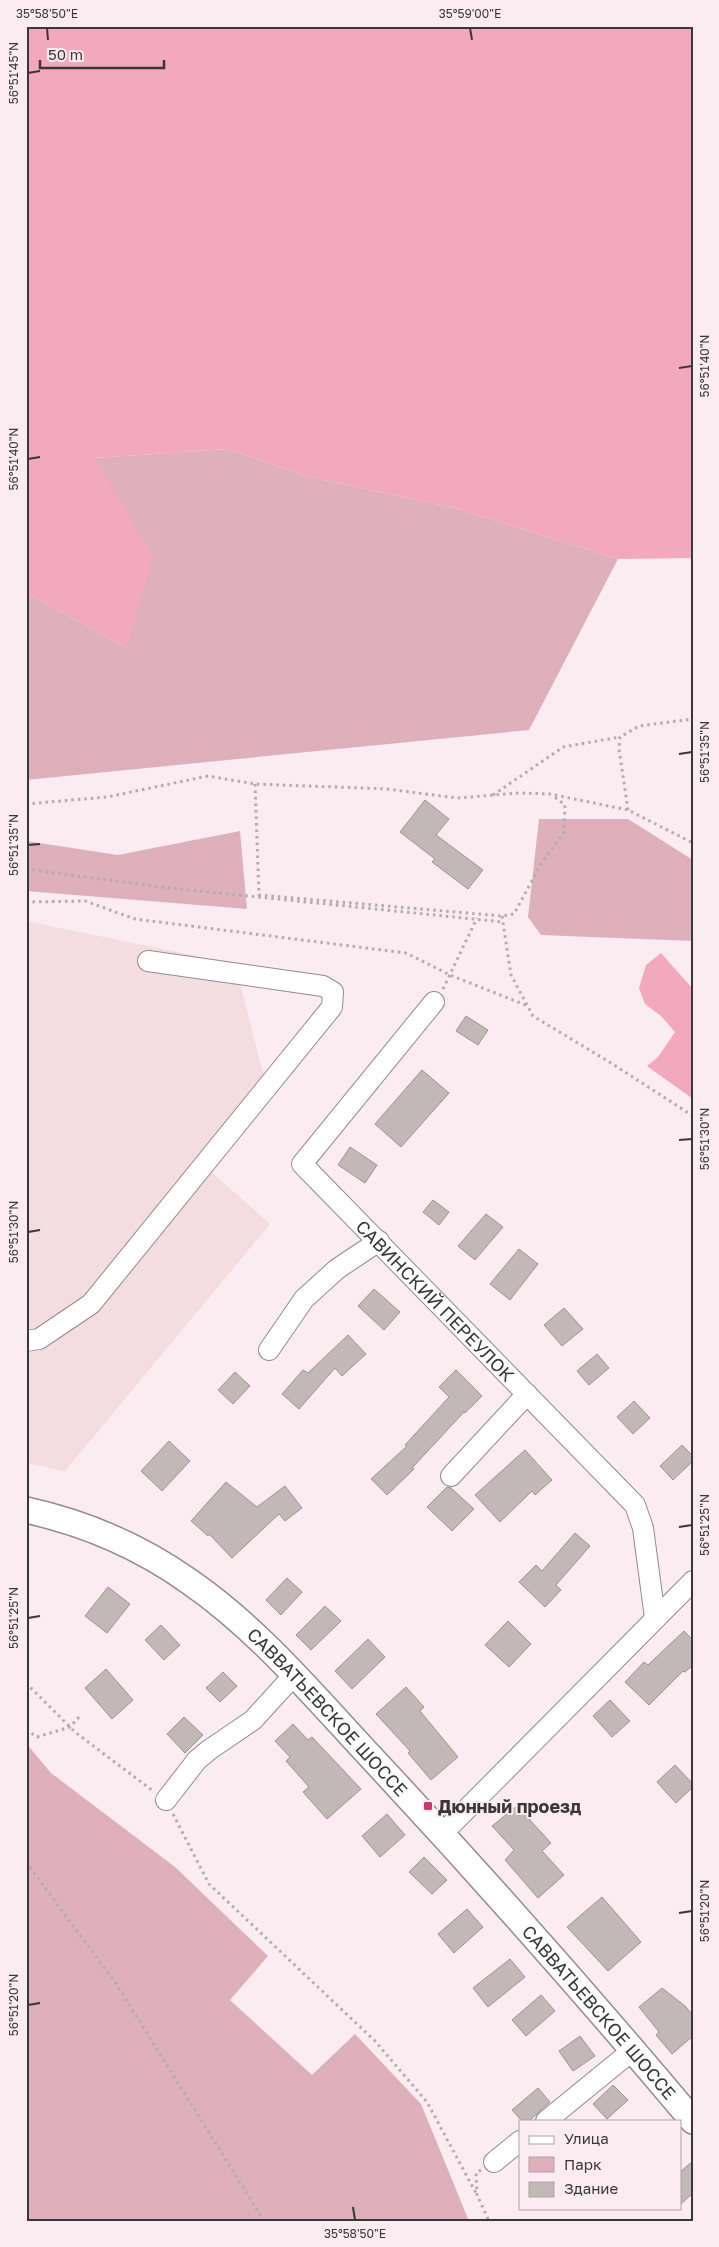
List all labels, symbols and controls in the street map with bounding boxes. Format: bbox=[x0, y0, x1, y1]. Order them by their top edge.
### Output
text: 35°58'50"E bbox=[16, 6, 78, 21]
text: 35°59'00"E bbox=[439, 6, 501, 21]
scale bar bbox=[40, 38, 164, 70]
text: 56°51'45"N bbox=[6, 42, 21, 104]
text: 50 m bbox=[48, 45, 83, 63]
text: 56°51'40"N bbox=[697, 335, 712, 397]
text: 56°51'40"N bbox=[6, 428, 21, 490]
text: 56°51'35"N bbox=[697, 721, 712, 783]
text: 56°51'35"N bbox=[6, 814, 21, 876]
text: 56°51'30"N bbox=[697, 1108, 712, 1170]
text: 56°51'30"N bbox=[6, 1201, 21, 1263]
street label: САВИНСКИЙ ПЕРЕУЛОК bbox=[352, 1215, 520, 1386]
text: 56°51'25"N bbox=[697, 1494, 712, 1556]
text: 56°51'25"N bbox=[6, 1587, 21, 1649]
street label: САВВАТЬЕВСКОЕ ШОССЕ bbox=[243, 1623, 413, 1801]
place label: Дюнный проезд bbox=[438, 1795, 581, 1817]
marker: Дюнный проезд bbox=[422, 1800, 434, 1812]
text: 56°51'20"N bbox=[697, 1880, 712, 1942]
street label: САВВАТЬЕВСКОЕ ШОССЕ bbox=[518, 1920, 681, 2104]
text: 56°51'20"N bbox=[6, 1974, 21, 2036]
legend bbox=[519, 2120, 682, 2210]
text: Улица bbox=[564, 2129, 609, 2147]
text: Парк bbox=[564, 2155, 602, 2173]
text: Здание bbox=[564, 2179, 618, 2197]
text: 35°58'50"E bbox=[324, 2226, 386, 2241]

